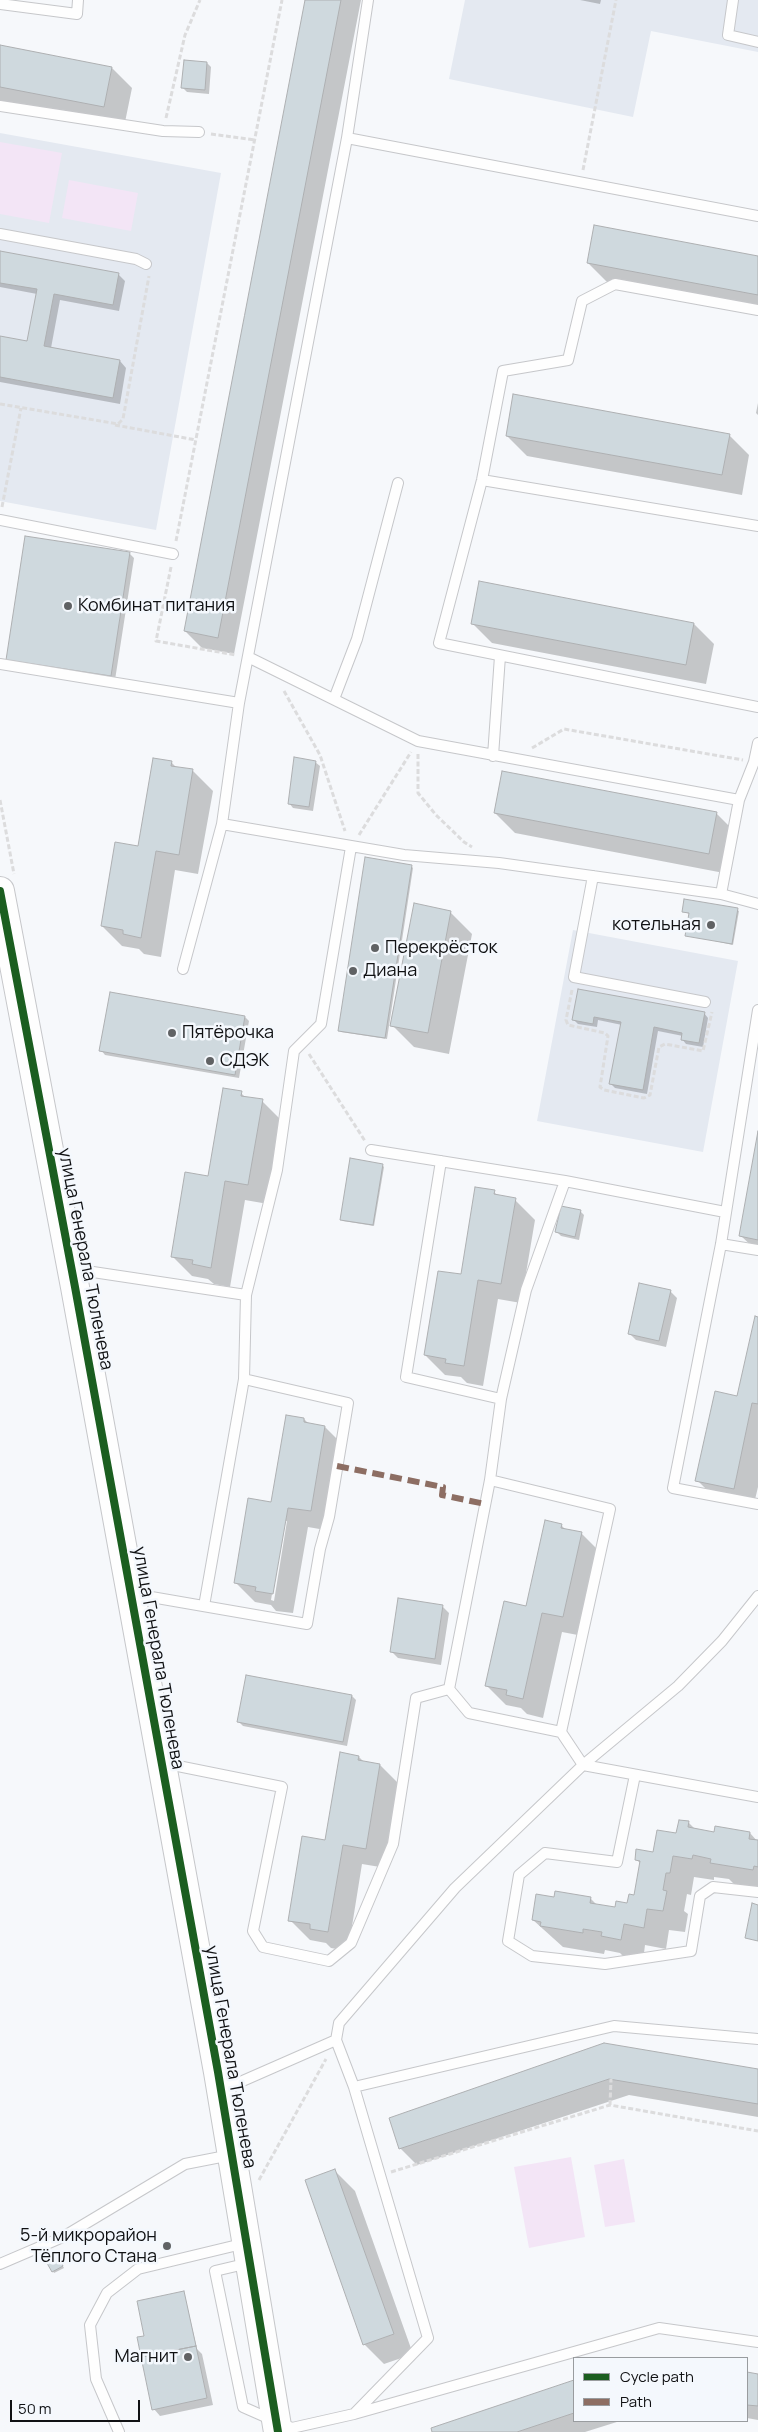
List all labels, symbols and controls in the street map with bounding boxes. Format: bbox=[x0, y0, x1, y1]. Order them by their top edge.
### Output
place label: Комбинат питания bbox=[78, 595, 235, 617]
marker: Комбинат питания bbox=[62, 600, 74, 612]
place label: котельная bbox=[612, 914, 701, 936]
marker: котельная bbox=[705, 919, 717, 931]
place label: Перекрёсток bbox=[385, 937, 497, 959]
marker: Перекрёсток bbox=[369, 942, 381, 954]
place label: Диана bbox=[363, 960, 417, 982]
marker: Диана bbox=[347, 965, 359, 977]
place label: Пятёрочка bbox=[182, 1022, 274, 1044]
marker: Пятёрочка bbox=[166, 1027, 178, 1039]
place label: СДЭК bbox=[220, 1050, 269, 1072]
marker: СДЭК bbox=[204, 1055, 216, 1067]
street label: улица Генерала Тюленева bbox=[53, 1146, 117, 1372]
street label: улица Генерала Тюленева bbox=[128, 1545, 188, 1771]
street label: улица Генерала Тюленева bbox=[200, 1944, 260, 2170]
place label: 5-й микрорайон Тёплого Стана bbox=[20, 2225, 157, 2268]
marker: 5-й микрорайон Тёплого Стана bbox=[161, 2240, 173, 2252]
place label: Магнит bbox=[115, 2346, 178, 2368]
marker: Магнит bbox=[182, 2351, 194, 2363]
legend bbox=[573, 2357, 748, 2422]
text: Cycle path bbox=[620, 2366, 694, 2387]
scale bar bbox=[12, 2390, 142, 2422]
text: Path bbox=[620, 2391, 652, 2412]
text: 50 m bbox=[18, 2398, 52, 2419]

